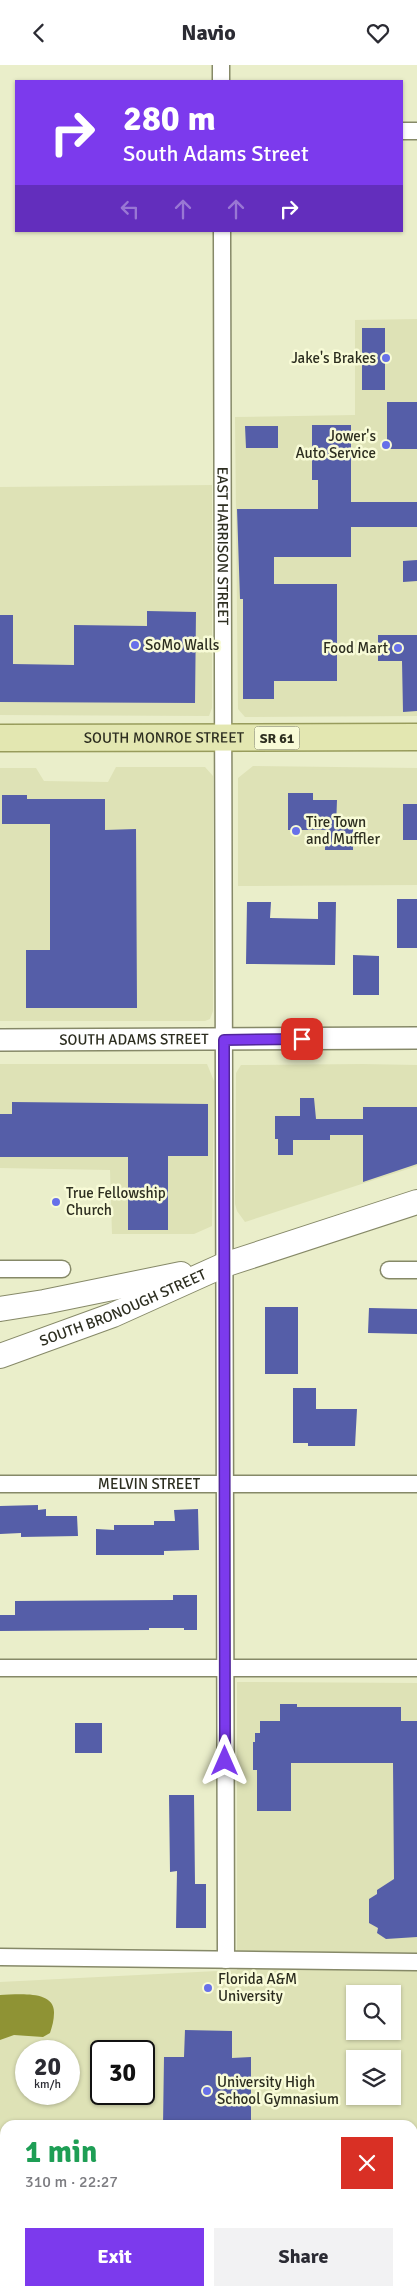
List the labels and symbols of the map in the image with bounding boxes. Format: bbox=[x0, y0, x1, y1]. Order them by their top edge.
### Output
place label: Jake's Brakes bbox=[291, 349, 376, 367]
marker: Jake's Brakes bbox=[380, 352, 392, 364]
place label: Jower's Auto Service bbox=[296, 427, 376, 462]
marker: Jower's Auto Service bbox=[380, 439, 392, 451]
street label: EAST HARRISON STREET bbox=[214, 467, 232, 626]
place label: SoMo Walls bbox=[145, 636, 220, 654]
marker: SoMo Walls bbox=[129, 639, 141, 651]
place label: Food Mart bbox=[323, 639, 388, 657]
marker: Food Mart bbox=[392, 642, 404, 654]
road number: SR 61 bbox=[254, 726, 300, 749]
street label: SOUTH MONROE STREET bbox=[84, 728, 245, 747]
place label: Tire Town and Muffler bbox=[306, 813, 381, 848]
marker: Tire Town and Muffler bbox=[290, 825, 302, 837]
pin bbox=[281, 1018, 323, 1060]
street label: SOUTH ADAMS STREET bbox=[59, 1030, 209, 1049]
place label: True Fellowship Church bbox=[66, 1184, 166, 1219]
marker: True Fellowship Church bbox=[50, 1196, 62, 1208]
street label: SOUTH BRONOUGH STREET bbox=[37, 1265, 209, 1350]
street label: MELVIN STREET bbox=[98, 1475, 201, 1493]
position arrow bbox=[198, 1734, 250, 1786]
place label: Florida A&M University bbox=[218, 1970, 297, 2005]
marker: Florida A&M University bbox=[202, 1982, 214, 1994]
speed limit sign: 30 bbox=[90, 2040, 155, 2105]
place label: University High School Gymnasium bbox=[217, 2073, 339, 2108]
marker: University High School Gymnasium bbox=[201, 2085, 213, 2097]

